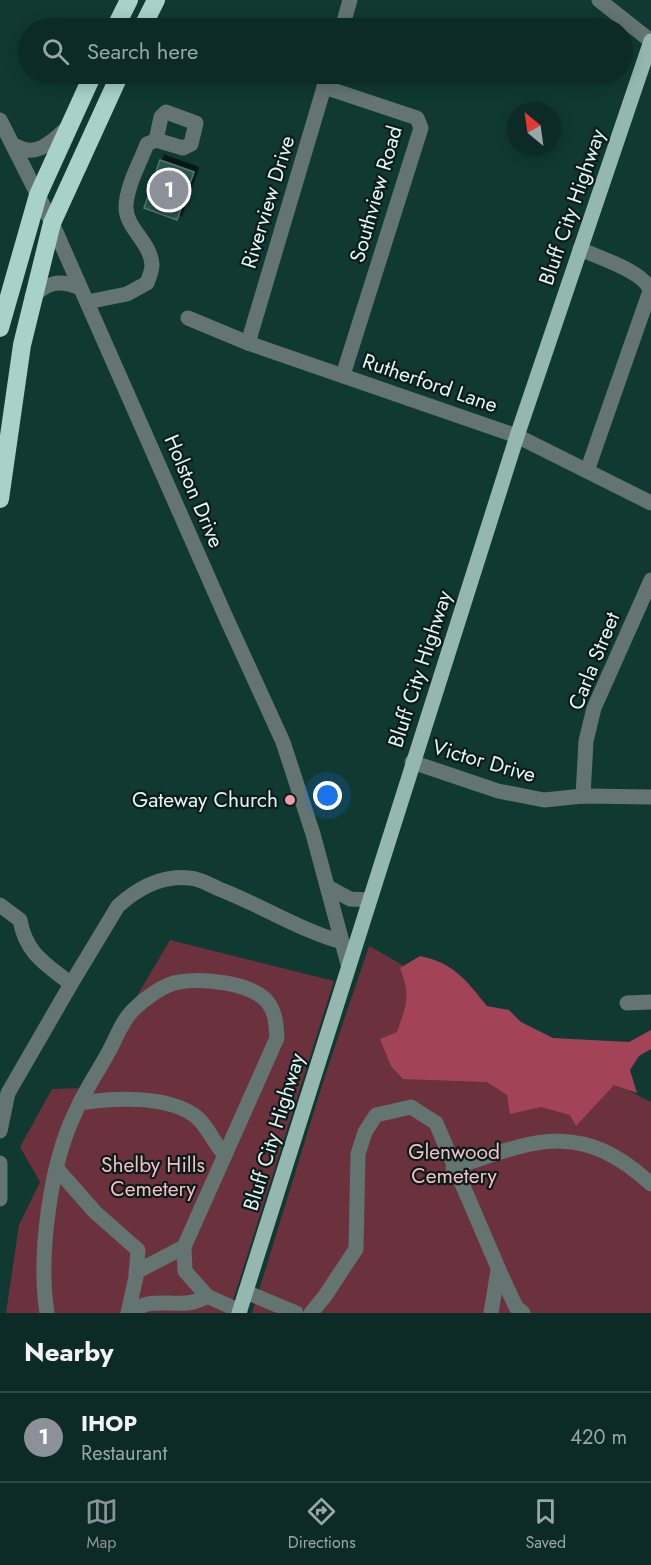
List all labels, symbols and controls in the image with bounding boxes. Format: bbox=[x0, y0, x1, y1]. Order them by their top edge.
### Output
search box bbox=[18, 18, 633, 84]
icon: search bbox=[39, 35, 72, 68]
text: Search here bbox=[87, 35, 198, 67]
north arrow bbox=[507, 102, 561, 156]
street label: Southview Road bbox=[342, 122, 410, 266]
street label: Bluff City Highway bbox=[531, 124, 613, 289]
street label: Riverview Drive bbox=[234, 132, 302, 272]
pin: 1 bbox=[150, 168, 188, 213]
street label: Rutherford Lane bbox=[358, 346, 502, 420]
street label: Holston Drive bbox=[157, 430, 231, 552]
street label: Bluff City Highway bbox=[381, 586, 460, 751]
street label: Carla Street bbox=[561, 608, 627, 714]
street label: Victor Drive bbox=[429, 732, 539, 790]
your location bbox=[313, 781, 342, 810]
place label: Gateway Church bbox=[132, 785, 278, 815]
marker: Gateway Church bbox=[283, 793, 297, 807]
street label: Bluff City Highway bbox=[236, 1049, 312, 1214]
park label: Glenwood Cemetery bbox=[408, 1137, 500, 1191]
park label: Shelby Hills Cemetery bbox=[101, 1150, 205, 1204]
text: Nearby bbox=[24, 1333, 113, 1371]
text: IHOP bbox=[81, 1407, 137, 1439]
text: 1 bbox=[38, 1423, 49, 1452]
text: 420 m bbox=[570, 1423, 627, 1452]
text: Restaurant bbox=[81, 1439, 167, 1468]
tab: Map bbox=[85, 1495, 118, 1554]
tab: Directions bbox=[288, 1495, 356, 1554]
tab: Saved bbox=[525, 1495, 566, 1554]

